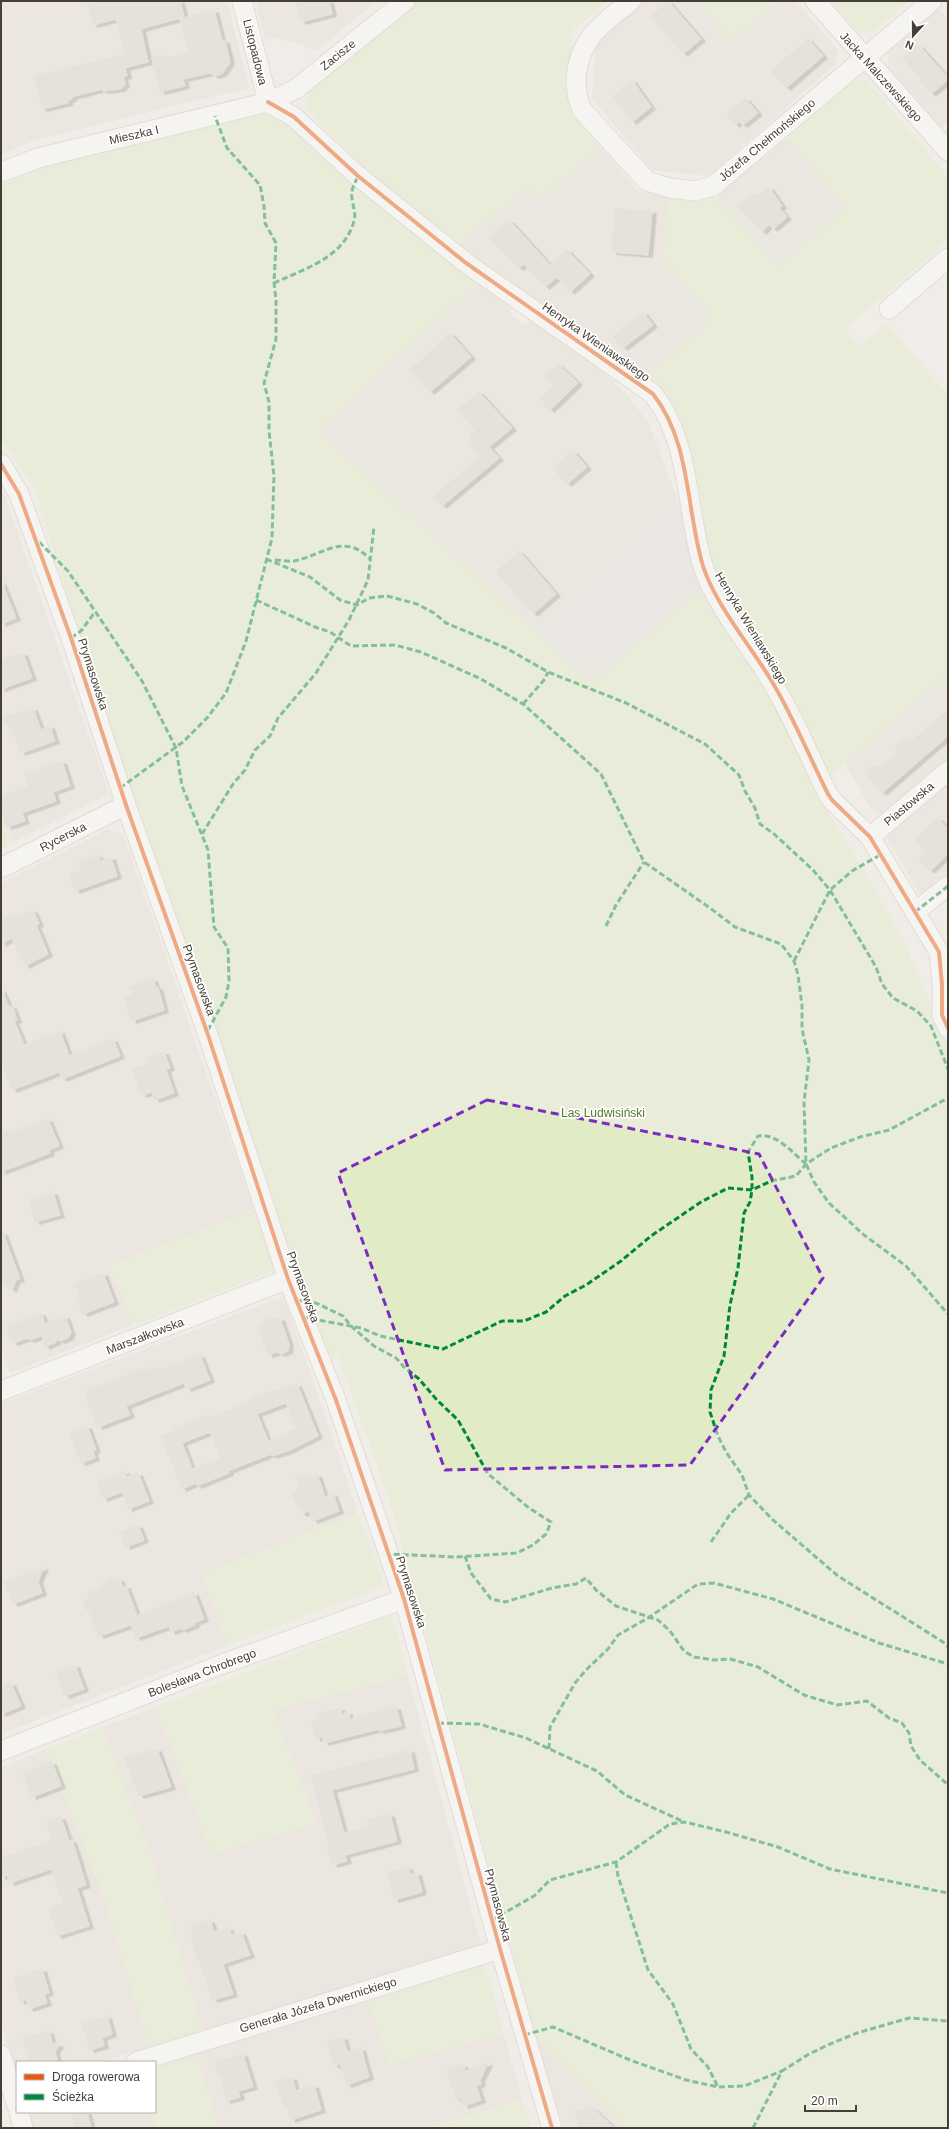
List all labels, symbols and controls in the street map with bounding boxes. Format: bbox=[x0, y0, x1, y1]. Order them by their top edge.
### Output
north arrow bbox=[893, 16, 933, 56]
street label: Listopadowa bbox=[240, 18, 270, 87]
street label: Jacka Malczewskiego bbox=[837, 29, 925, 125]
street label: Zacisze bbox=[318, 36, 359, 73]
text: N bbox=[904, 38, 915, 52]
street label: Józefa Chełmońskiego bbox=[716, 95, 818, 184]
street label: Mieszka I bbox=[108, 122, 160, 148]
street label: Henryka Wieniawskiego bbox=[540, 300, 653, 385]
street label: Henryka Wieniawskiego bbox=[712, 570, 790, 687]
street label: Prymasowska bbox=[75, 636, 111, 712]
street label: Piastowska bbox=[881, 779, 937, 829]
street label: Rycerska bbox=[38, 819, 89, 855]
street label: Prymasowska bbox=[180, 943, 218, 1018]
park label: Las Ludwisiński bbox=[561, 1106, 645, 1120]
street label: Prymasowska bbox=[284, 1250, 322, 1325]
street label: Marszałkowska bbox=[104, 1315, 186, 1357]
street label: Prymasowska bbox=[393, 1554, 429, 1630]
street label: Bolesława Chrobrego bbox=[146, 1646, 258, 1700]
street label: Prymasowska bbox=[482, 1867, 515, 1943]
street label: Generała Józefa Dwernickiego bbox=[238, 1974, 398, 2036]
legend bbox=[16, 2061, 156, 2113]
text: Droga rowerowa bbox=[52, 2070, 140, 2084]
scale bar bbox=[805, 2087, 856, 2113]
text: Ścieżka bbox=[52, 2089, 94, 2104]
text: 20 m bbox=[811, 2094, 838, 2108]

